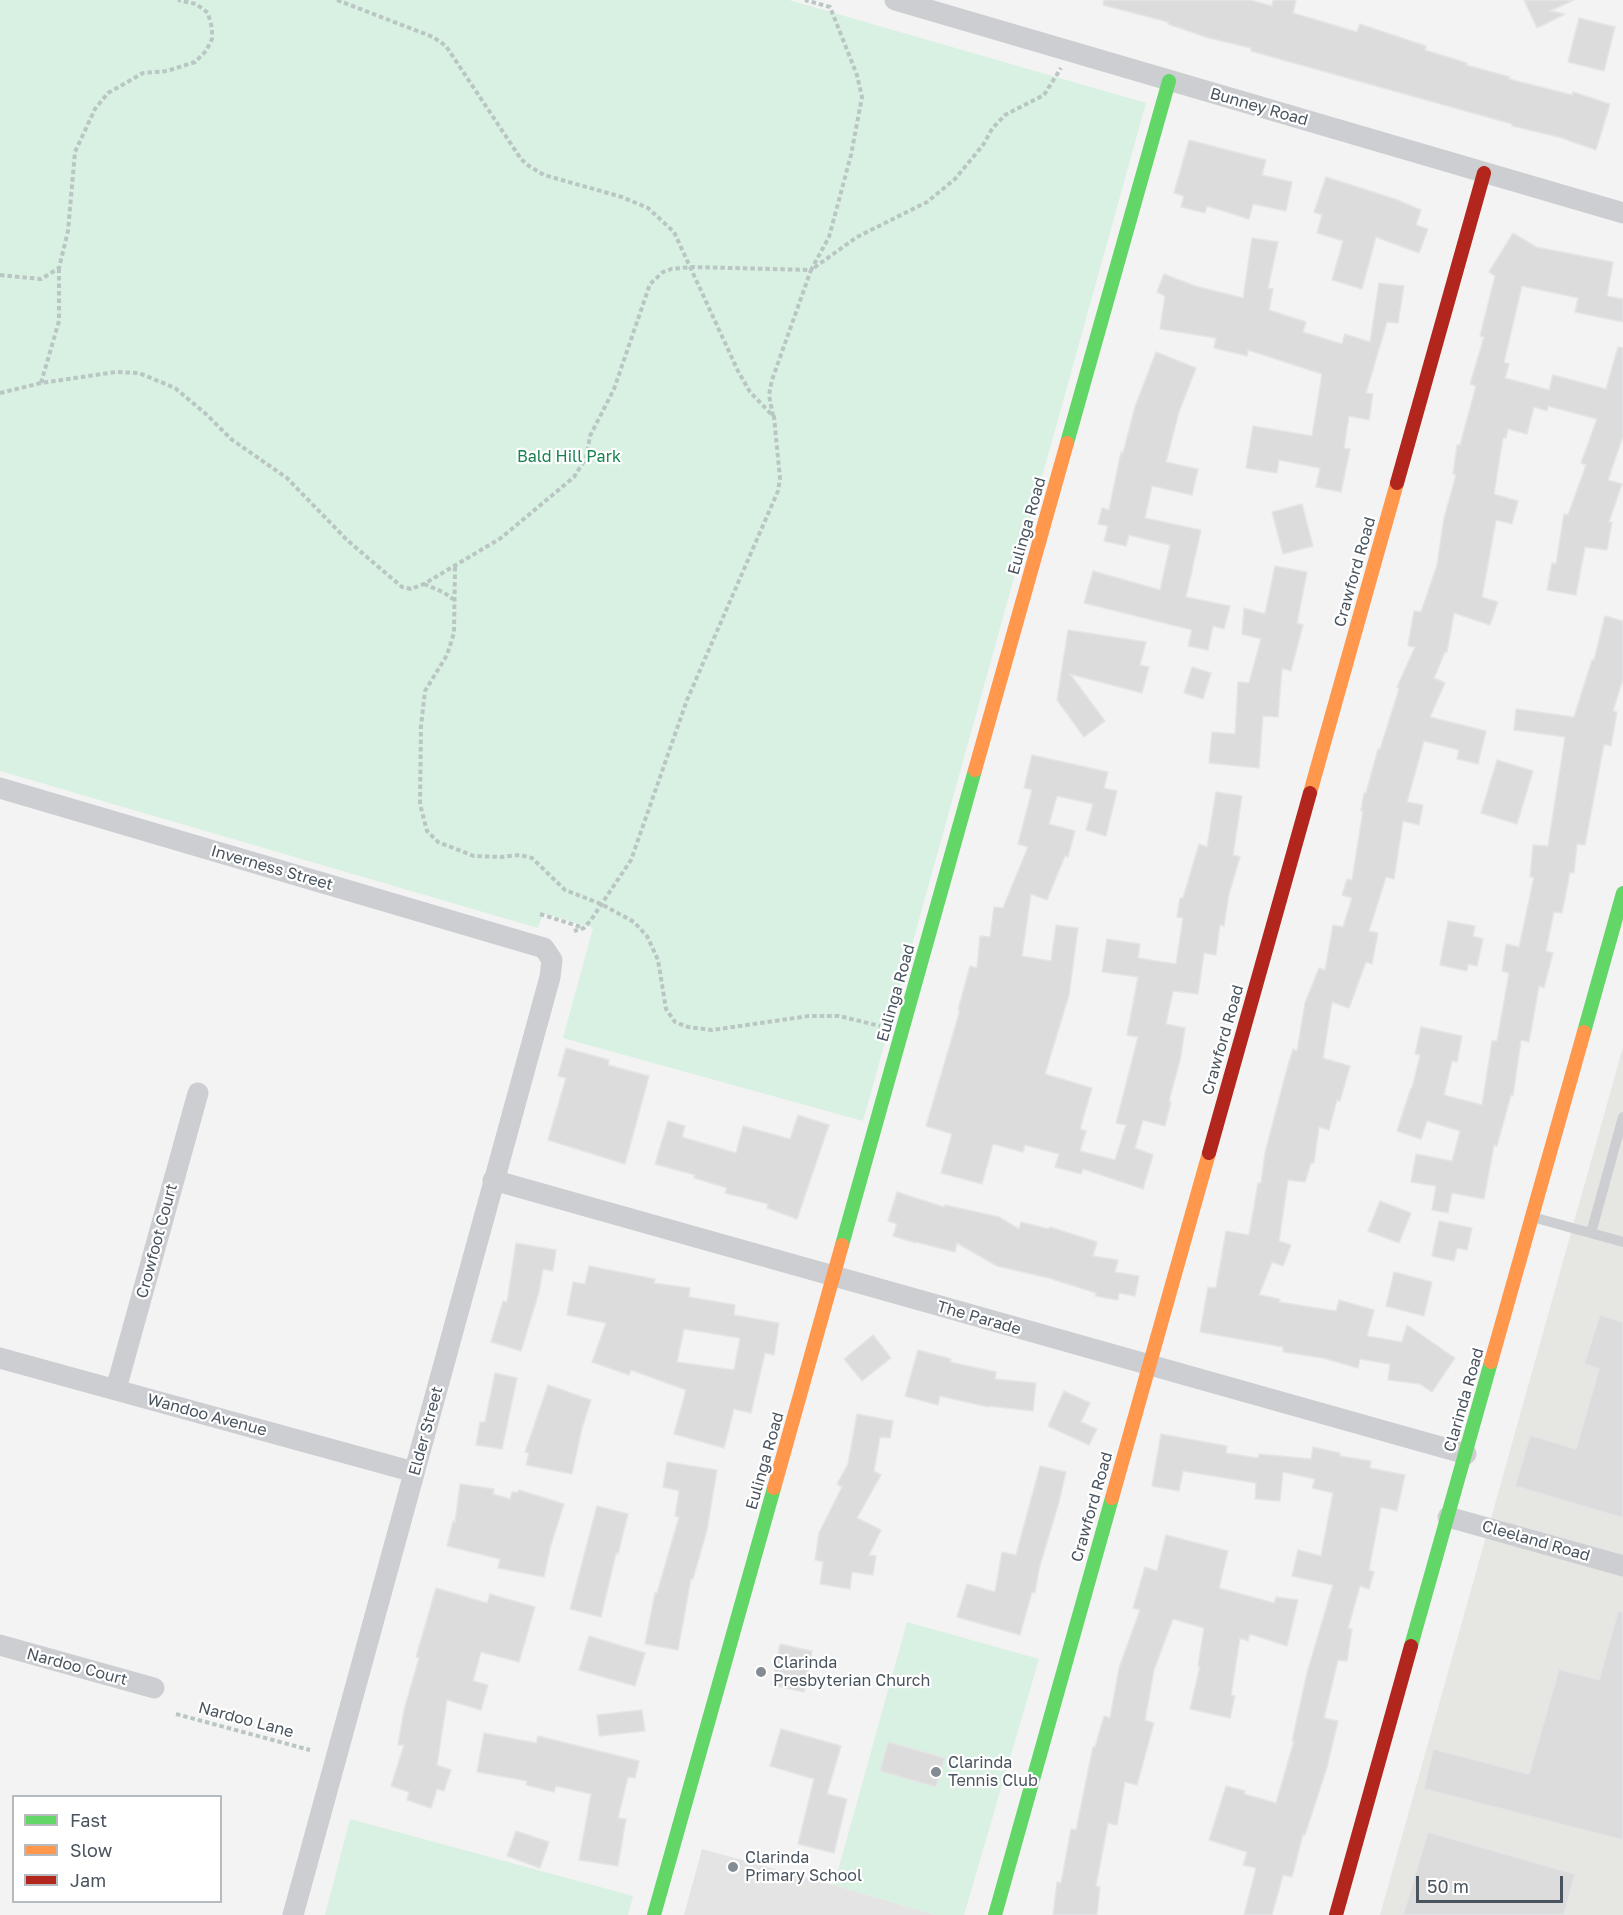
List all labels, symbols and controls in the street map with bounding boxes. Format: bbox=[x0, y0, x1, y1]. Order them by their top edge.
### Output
street label: Bunney Road bbox=[1208, 84, 1310, 130]
park label: Bald Hill Park bbox=[517, 447, 621, 467]
street label: Eulinga Road bbox=[1004, 475, 1050, 577]
street label: Crawford Road bbox=[1330, 515, 1380, 629]
street label: Inverness Street bbox=[209, 841, 335, 895]
street label: Eulinga Road bbox=[873, 942, 919, 1044]
street label: Crawford Road bbox=[1198, 983, 1248, 1097]
street label: Crowfoot Court bbox=[132, 1181, 182, 1301]
street label: The Parade bbox=[935, 1297, 1023, 1339]
street label: Clarinda Road bbox=[1440, 1346, 1488, 1454]
street label: Elder Street bbox=[405, 1384, 447, 1478]
street label: Wandoo Avenue bbox=[145, 1390, 269, 1440]
street label: Eulinga Road bbox=[742, 1410, 788, 1512]
street label: Crawford Road bbox=[1067, 1450, 1117, 1564]
street label: Cleeland Road bbox=[1480, 1516, 1592, 1566]
street label: Nardoo Court bbox=[25, 1644, 129, 1690]
place label: Clarinda Presbyterian Church bbox=[773, 1653, 930, 1691]
marker: Clarinda Presbyterian Church bbox=[754, 1665, 768, 1679]
street label: Nardoo Lane bbox=[196, 1698, 296, 1742]
place label: Clarinda Tennis Club bbox=[948, 1753, 1038, 1791]
marker: Clarinda Tennis Club bbox=[929, 1765, 943, 1779]
legend bbox=[12, 1795, 222, 1903]
text: Fast bbox=[70, 1809, 107, 1831]
text: Slow bbox=[70, 1839, 112, 1861]
place label: Clarinda Primary School bbox=[745, 1848, 862, 1886]
marker: Clarinda Primary School bbox=[726, 1860, 740, 1874]
scale bar bbox=[1419, 1864, 1566, 1902]
text: Jam bbox=[70, 1869, 106, 1891]
text: 50 m bbox=[1427, 1875, 1469, 1897]

